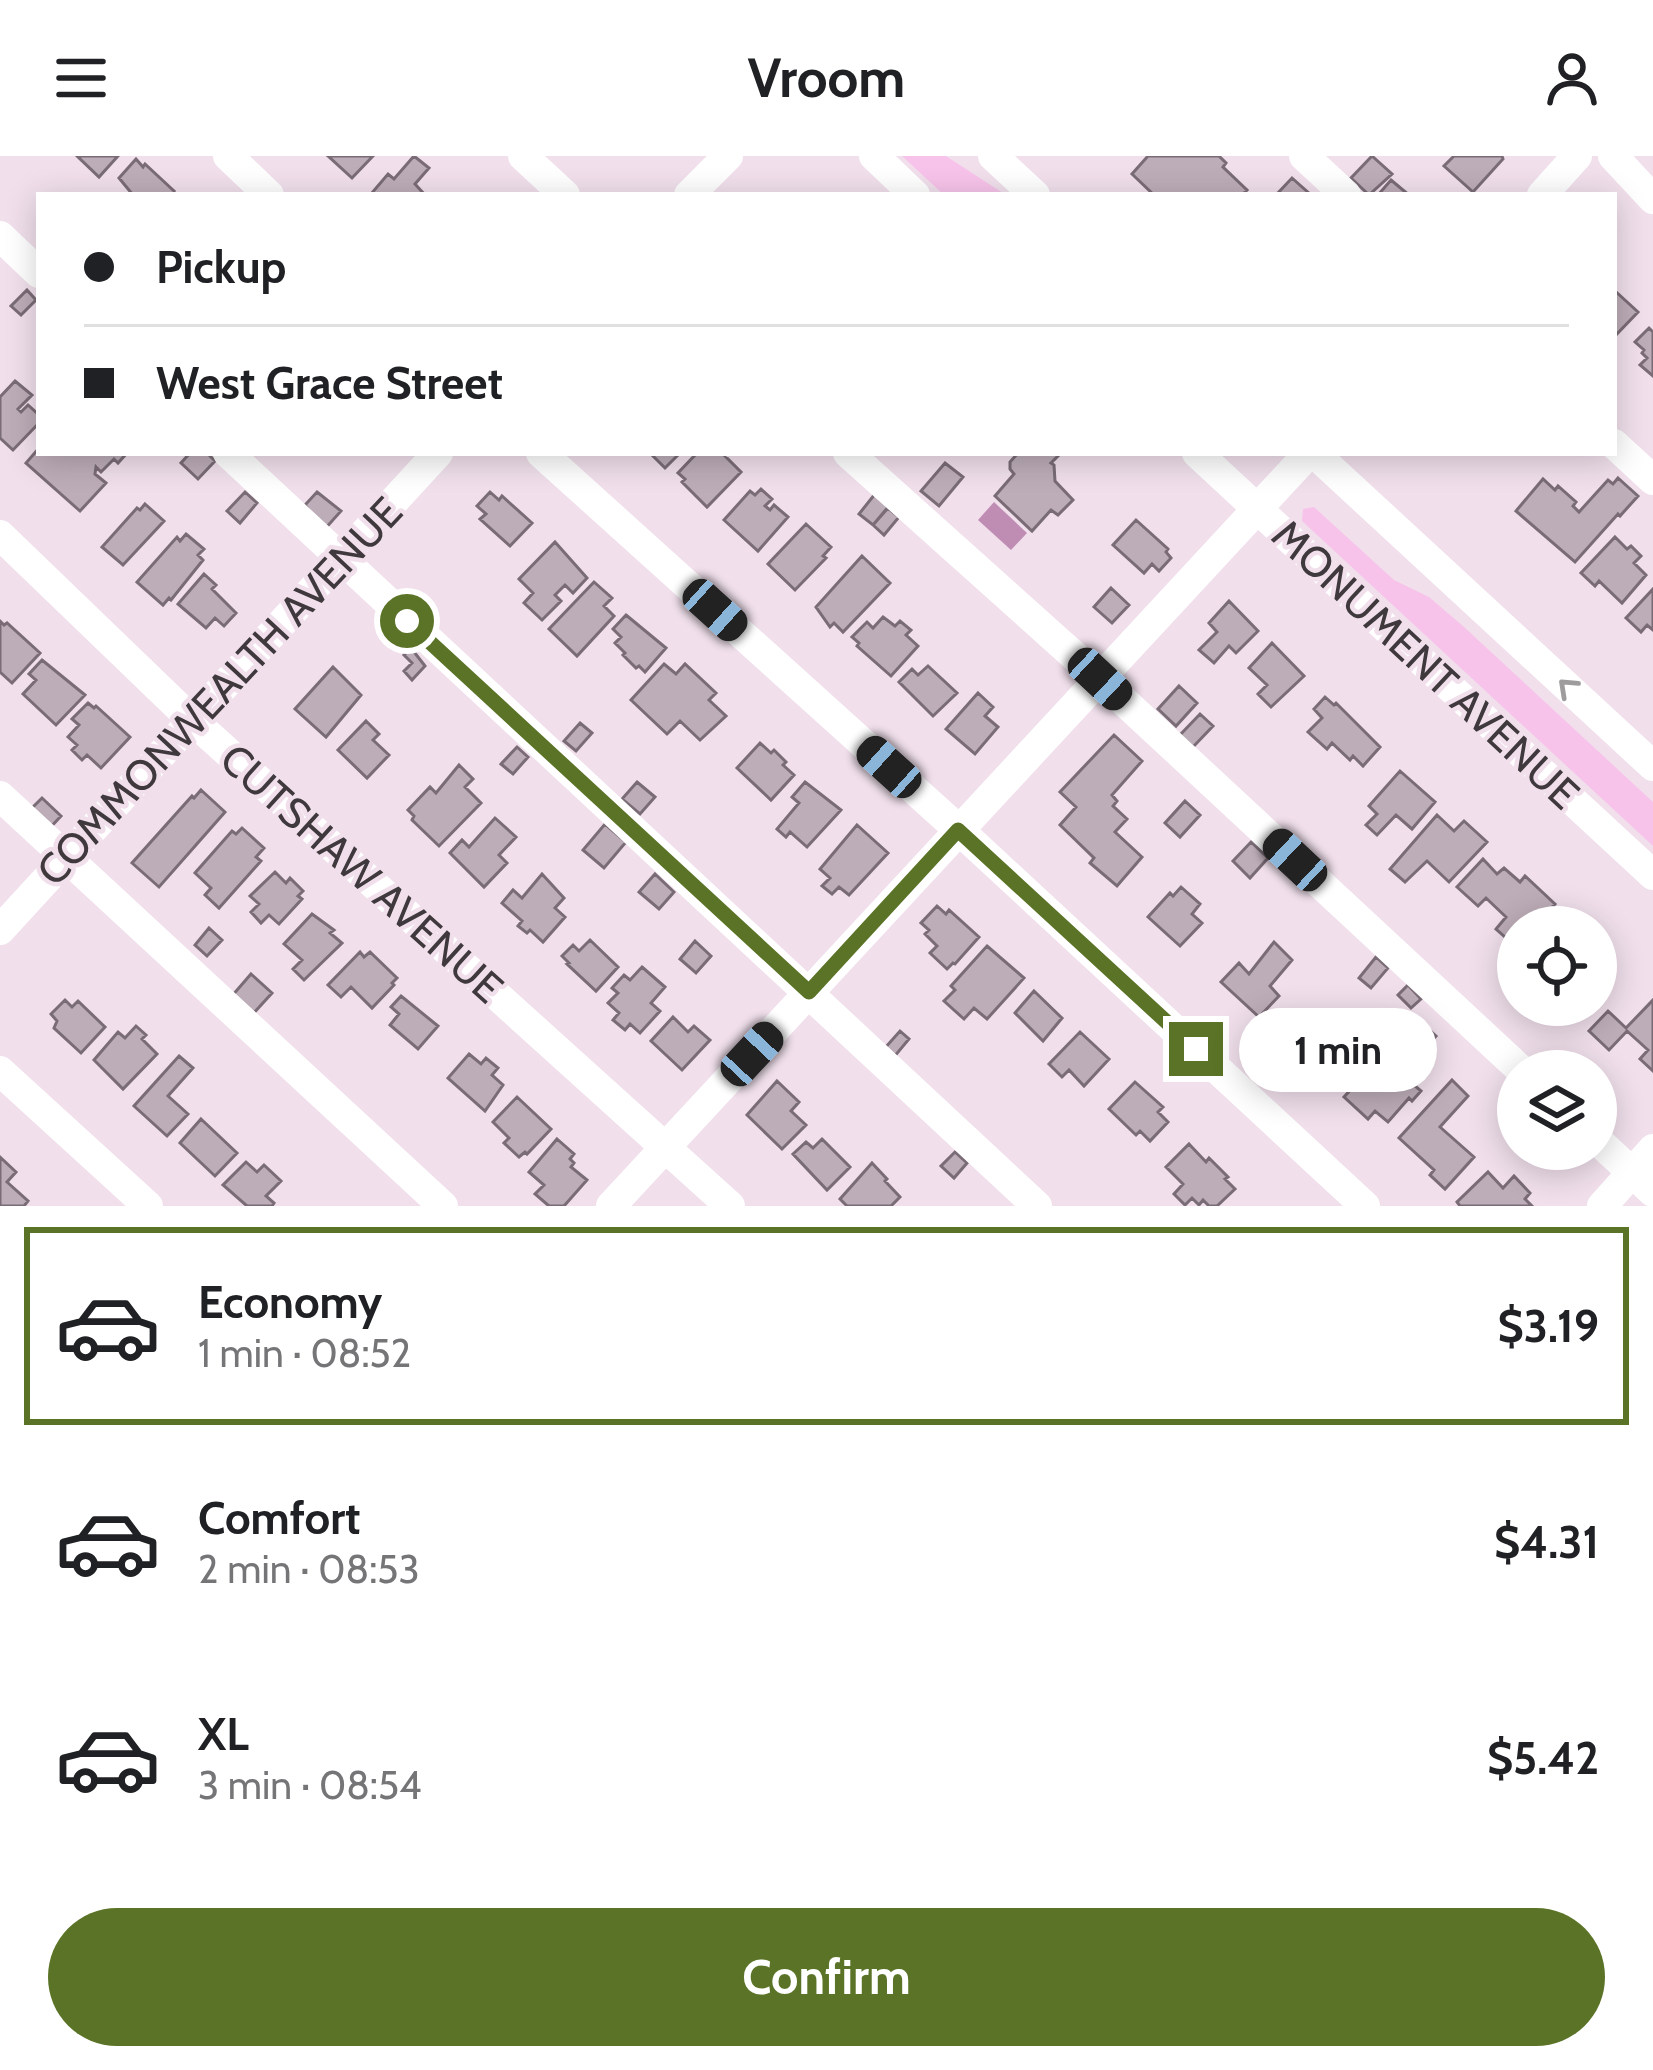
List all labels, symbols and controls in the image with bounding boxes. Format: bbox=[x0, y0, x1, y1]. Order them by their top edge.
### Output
icon: menu bbox=[48, 45, 114, 111]
text: Vroom bbox=[748, 45, 905, 111]
icon: person bbox=[1539, 45, 1605, 111]
text: Pickup bbox=[156, 240, 286, 294]
text: West Grace Street bbox=[156, 356, 503, 410]
street label: COMMONWEALTH AVENUE bbox=[25, 486, 413, 896]
street label: MONUMENT AVENUE bbox=[1262, 508, 1590, 820]
car bbox=[676, 573, 754, 647]
route start bbox=[380, 594, 434, 648]
car bbox=[1061, 641, 1139, 717]
one-way arrow bbox=[1560, 680, 1581, 701]
car bbox=[850, 730, 928, 804]
street label: CUTSHAW AVENUE bbox=[210, 732, 514, 1014]
car bbox=[1256, 822, 1334, 898]
map controls bbox=[1497, 906, 1617, 1170]
button: locate bbox=[1497, 906, 1617, 1026]
callout: 1 min bbox=[1238, 1007, 1436, 1091]
car bbox=[714, 1015, 790, 1093]
route end bbox=[1169, 1022, 1223, 1076]
text: 1 min bbox=[1294, 1026, 1382, 1074]
button: layers bbox=[1497, 1050, 1617, 1170]
icon: car bbox=[54, 1272, 162, 1380]
text: Economy bbox=[198, 1275, 382, 1329]
text: $3.19 bbox=[1498, 1299, 1599, 1353]
text: 1 min · 08:52 bbox=[198, 1329, 411, 1377]
icon: car bbox=[54, 1488, 162, 1596]
text: Comfort bbox=[198, 1491, 361, 1545]
text: $4.31 bbox=[1494, 1515, 1599, 1569]
text: 2 min · 08:53 bbox=[198, 1545, 419, 1593]
icon: car bbox=[54, 1704, 162, 1812]
text: XL bbox=[198, 1707, 249, 1761]
text: $5.42 bbox=[1487, 1731, 1599, 1785]
text: 3 min · 08:54 bbox=[198, 1761, 422, 1809]
button: Confirm bbox=[48, 1908, 1605, 2046]

